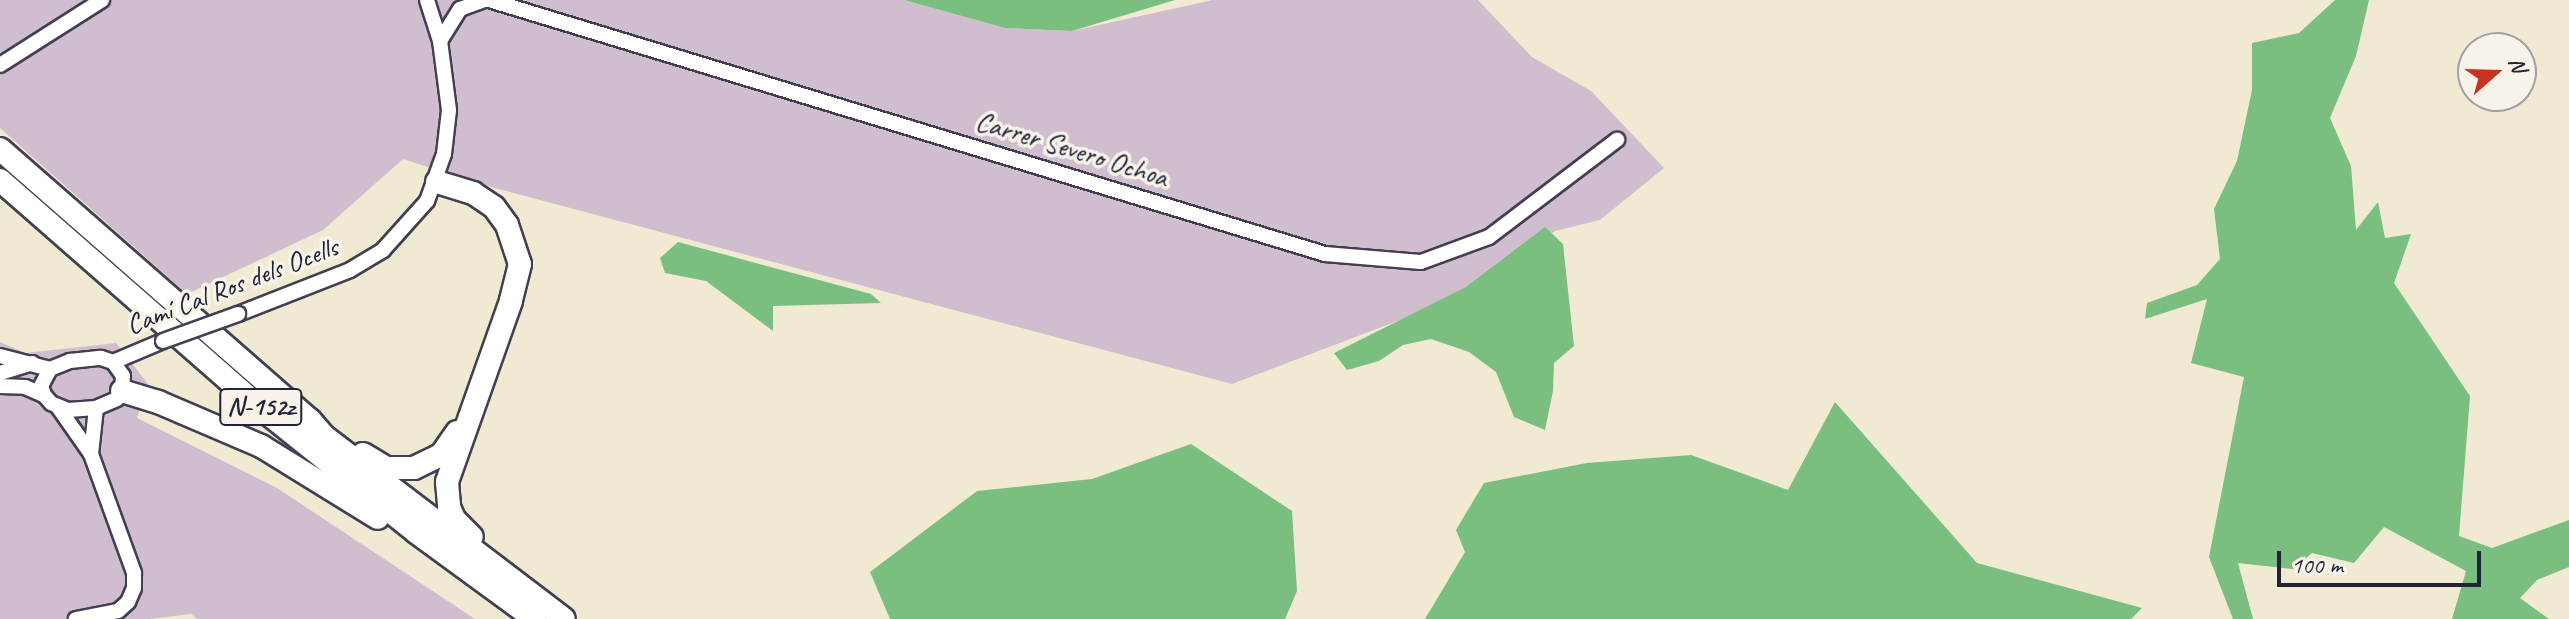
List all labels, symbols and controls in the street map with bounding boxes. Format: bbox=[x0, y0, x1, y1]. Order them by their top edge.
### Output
north arrow bbox=[2457, 32, 2537, 112]
text: N bbox=[2502, 53, 2533, 76]
street label: Carrer Severo Ochoa bbox=[973, 104, 1171, 194]
street label: Camí Cal Ros dels Ocells bbox=[121, 230, 343, 342]
road number: N-152z bbox=[219, 385, 303, 429]
scale bar bbox=[2281, 535, 2485, 585]
text: 100 m bbox=[2291, 550, 2343, 580]

